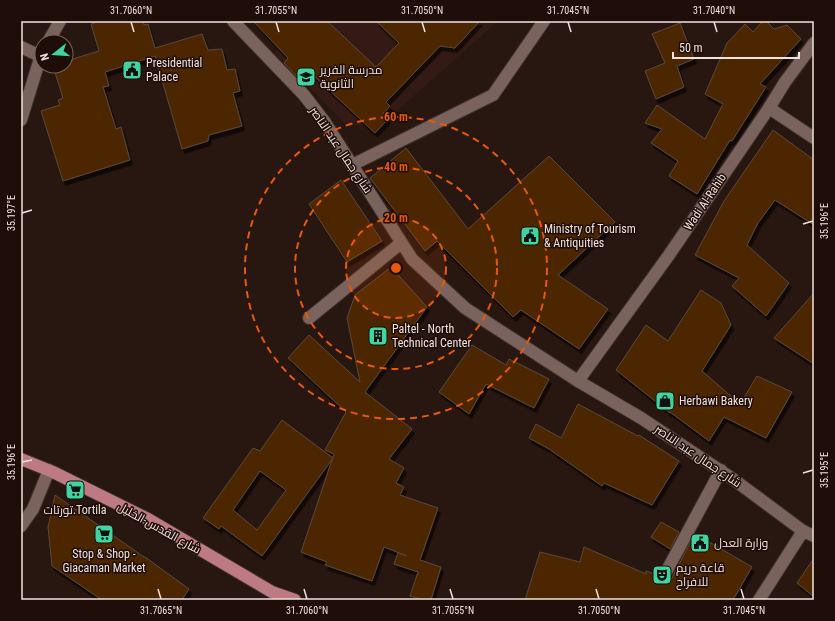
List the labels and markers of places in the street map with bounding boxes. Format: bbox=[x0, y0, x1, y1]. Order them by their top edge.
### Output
place label: Presidential Palace bbox=[146, 56, 202, 84]
public building icon: Presidential Palace bbox=[121, 59, 143, 81]
place label: مدرسة الفرير الثانوية bbox=[319, 63, 382, 91]
school or university icon: مدرسة الفرير الثانوية bbox=[295, 66, 317, 88]
place label: Ministry of Tourism & Antiquities bbox=[544, 222, 636, 250]
public building icon: Ministry of Tourism & Antiquities bbox=[519, 225, 541, 247]
centre of rings bbox=[389, 261, 403, 275]
place label: Paltel - North Technical Center bbox=[392, 322, 471, 350]
building icon: Paltel - North Technical Center bbox=[367, 325, 389, 347]
shop icon: Herbawi Bakery bbox=[654, 390, 676, 412]
place label: Herbawi Bakery bbox=[679, 394, 753, 408]
supermarket icon: تورتات.Tortila bbox=[64, 479, 86, 501]
place label: تورتات.Tortila bbox=[43, 503, 107, 517]
supermarket icon: Stop & Shop - Giacaman Market bbox=[93, 523, 115, 545]
public building icon: وزارة العدل bbox=[689, 532, 711, 554]
place label: وزارة العدل bbox=[714, 536, 768, 550]
place label: Stop & Shop - Giacaman Market bbox=[62, 547, 146, 575]
place label: قاعة دريم للافراح bbox=[676, 561, 725, 590]
theatre icon: قاعة دريم للافراح bbox=[651, 564, 673, 586]

